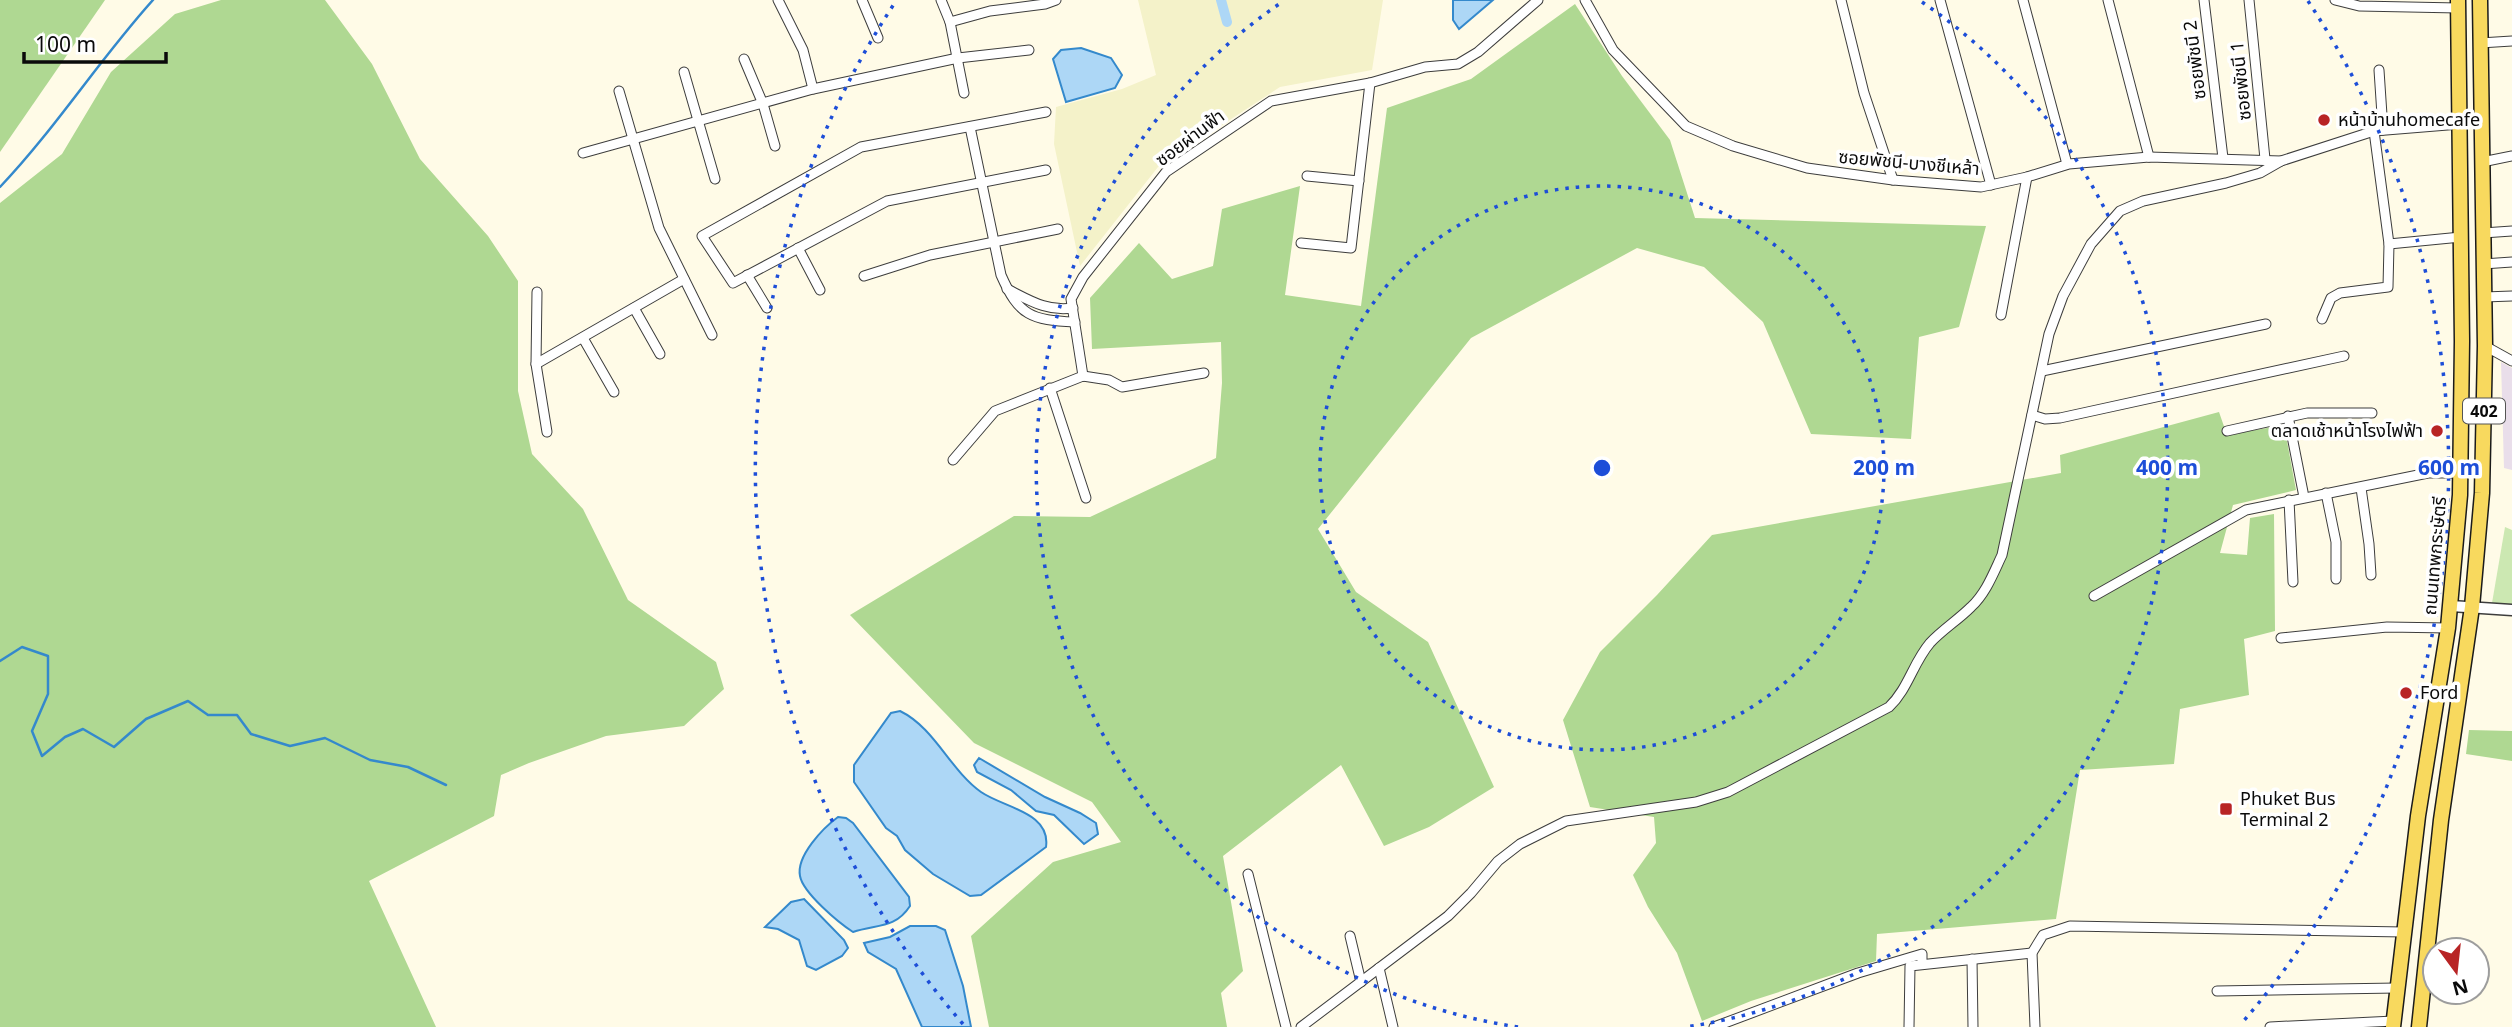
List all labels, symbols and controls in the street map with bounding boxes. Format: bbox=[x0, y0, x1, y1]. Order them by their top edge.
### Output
street label: ซอยพัชนี 2 bbox=[2177, 19, 2214, 101]
scale bar bbox=[24, 21, 166, 65]
text: 100 m bbox=[35, 30, 96, 61]
street label: ซอยพัชนี 1 bbox=[2224, 40, 2259, 122]
street label: ซอยผ่านฟ้า bbox=[1150, 103, 1231, 173]
place label: หน้าบ้านhomecafe bbox=[2338, 107, 2480, 134]
marker: หน้าบ้านhomecafe bbox=[2316, 112, 2332, 128]
street label: ซอยพัชนี-บางชีเหล้า bbox=[1837, 144, 1981, 183]
road number: 402 bbox=[2463, 398, 2505, 424]
place label: ตลาดเช้าหน้าโรงไฟฟ้า bbox=[2271, 418, 2423, 445]
marker: ตลาดเช้าหน้าโรงไฟฟ้า bbox=[2429, 423, 2445, 439]
text: 200 m bbox=[1853, 453, 1915, 484]
text: 400 m bbox=[2136, 453, 2198, 484]
text: 600 m bbox=[2418, 453, 2480, 484]
centre of rings bbox=[1590, 456, 1614, 480]
street label: ถนนเทพกระษัตรี bbox=[2417, 495, 2454, 617]
place label: Ford bbox=[2420, 680, 2458, 707]
marker: Ford bbox=[2398, 685, 2414, 701]
place label: Phuket Bus Terminal 2 bbox=[2240, 786, 2336, 834]
marker: Phuket Bus Terminal 2 bbox=[2218, 801, 2234, 817]
north arrow bbox=[2421, 936, 2491, 1006]
text: N bbox=[2449, 970, 2471, 1002]

